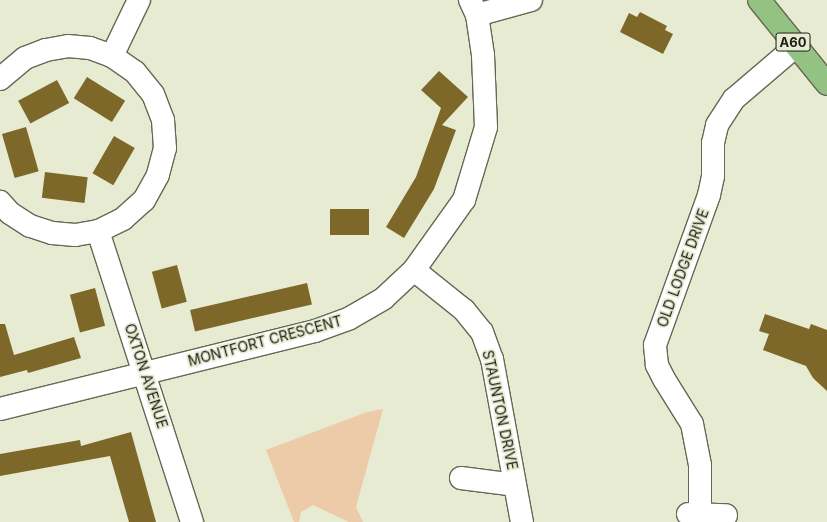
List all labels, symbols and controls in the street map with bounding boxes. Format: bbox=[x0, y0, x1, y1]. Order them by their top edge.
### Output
road number: A60 bbox=[775, 31, 811, 53]
street label: OLD LODGE DRIVE bbox=[654, 207, 712, 329]
street label: MONTFORT CRESCENT bbox=[186, 312, 344, 370]
street label: OXTON AVENUE bbox=[121, 321, 171, 431]
street label: STAUNTON DRIVE bbox=[479, 349, 521, 471]

